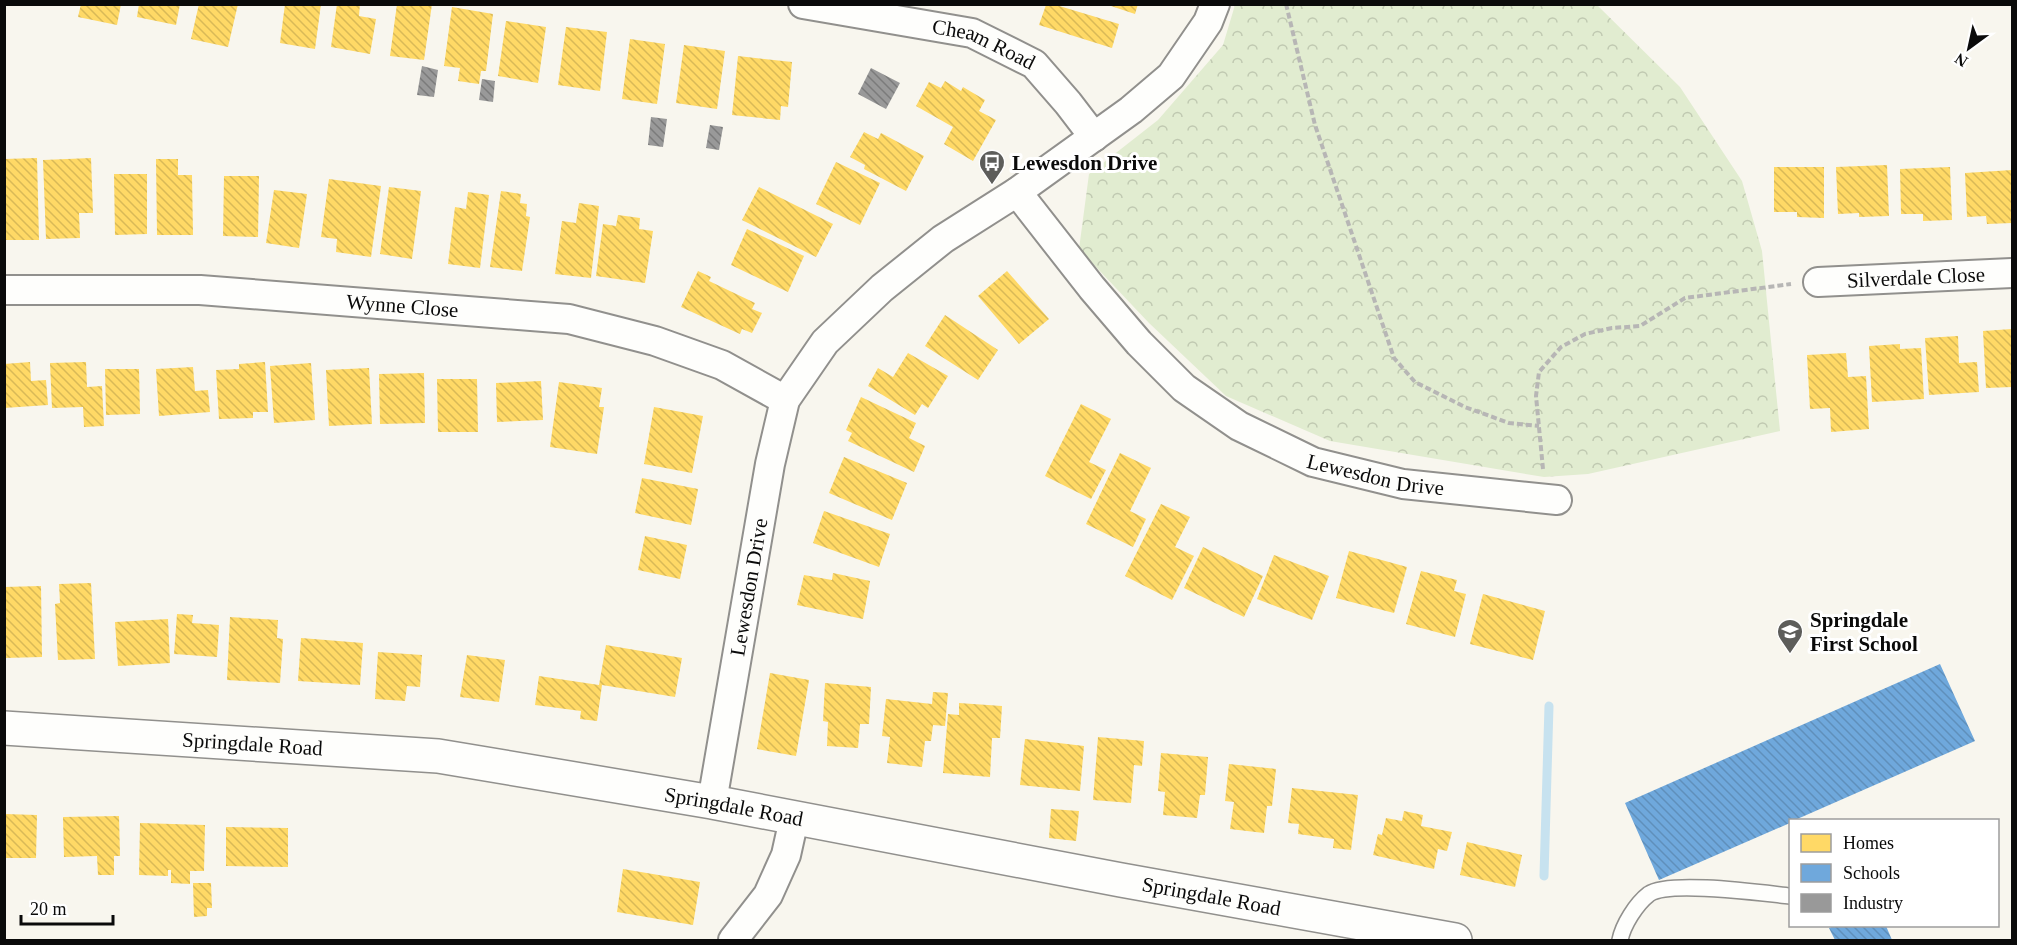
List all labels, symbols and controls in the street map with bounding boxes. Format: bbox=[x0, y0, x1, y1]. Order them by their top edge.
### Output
street label: Cheam Road bbox=[931, 14, 1040, 75]
north arrow bbox=[1939, 18, 1999, 78]
text: N bbox=[1951, 50, 1971, 70]
bus stop icon: Lewesdon Drive bbox=[977, 148, 1007, 186]
place label: Lewesdon Drive bbox=[1012, 151, 1157, 175]
street label: Silverdale Close bbox=[1846, 262, 1986, 293]
street label: Wynne Close bbox=[345, 290, 459, 322]
street label: Lewesdon Drive bbox=[1305, 449, 1445, 500]
street label: Lewesdon Drive bbox=[725, 516, 772, 658]
place label: Springdale First School bbox=[1810, 608, 1918, 656]
school or university icon: Springdale First School bbox=[1775, 617, 1805, 655]
street label: Springdale Road bbox=[182, 728, 324, 761]
street label: Springdale Road bbox=[663, 782, 806, 831]
legend bbox=[1789, 819, 1999, 927]
text: Homes bbox=[1843, 833, 1894, 853]
text: Schools bbox=[1843, 863, 1900, 883]
street label: Springdale Road bbox=[1140, 872, 1283, 921]
scale bar bbox=[21, 888, 112, 926]
text: Industry bbox=[1843, 893, 1903, 913]
text: 20 m bbox=[30, 899, 67, 919]

